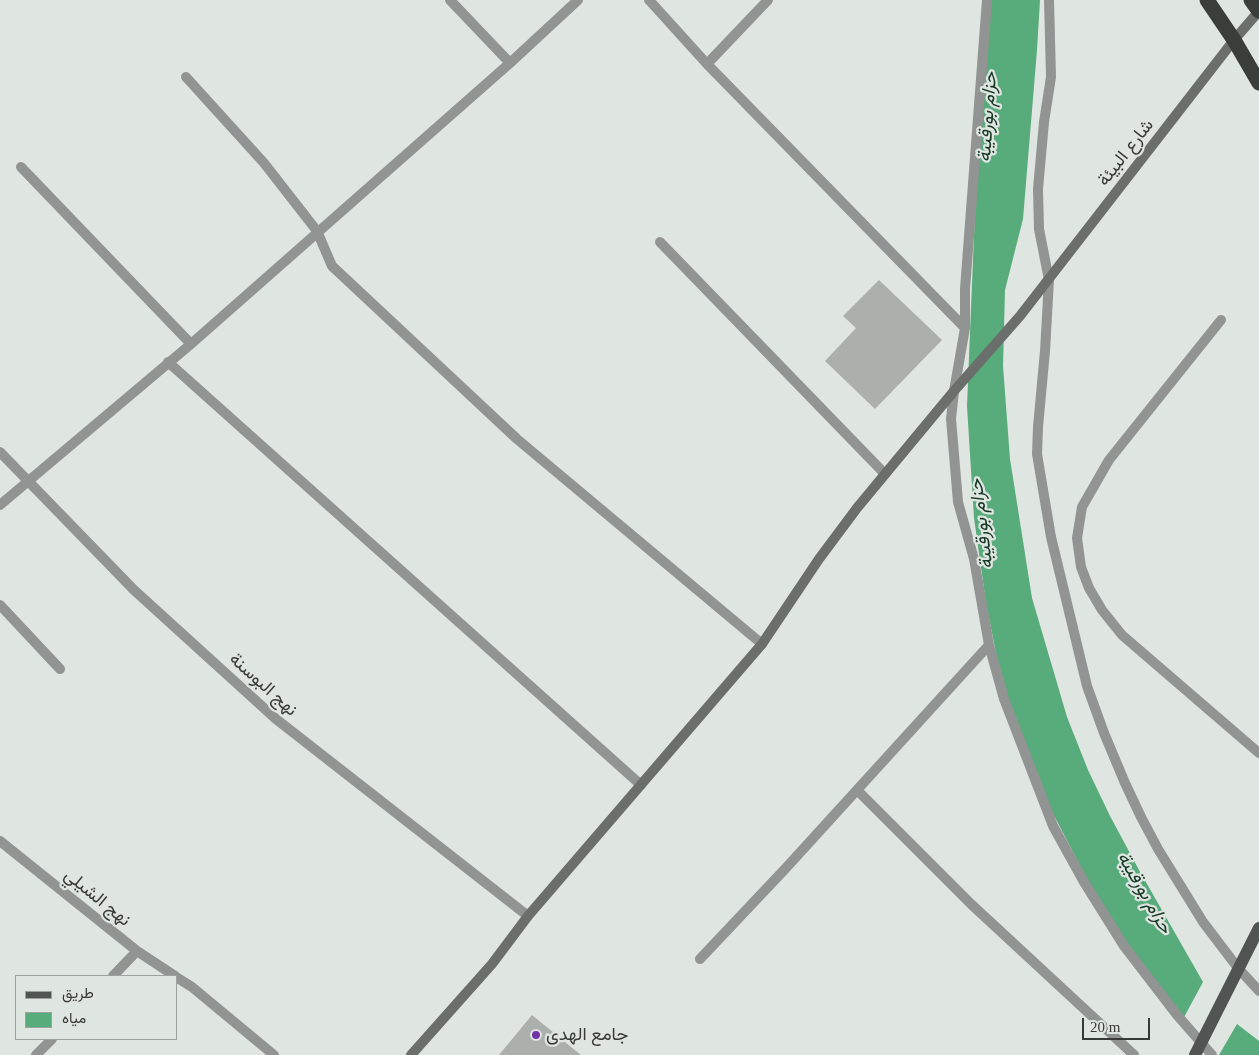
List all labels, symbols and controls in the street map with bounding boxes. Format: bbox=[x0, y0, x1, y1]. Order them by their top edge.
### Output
water label: حزام بورقيبة bbox=[973, 71, 1003, 163]
street label: شارع البيئة bbox=[1093, 115, 1159, 191]
water label: حزام بورقيبة bbox=[965, 478, 999, 570]
street label: نهج البوسنة bbox=[224, 649, 302, 721]
water label: حزام بورقيبة bbox=[1112, 848, 1176, 938]
street label: نهج الشيلي bbox=[59, 865, 135, 931]
legend bbox=[15, 975, 178, 1040]
text: طريق bbox=[62, 985, 94, 1001]
scale bar bbox=[1084, 1008, 1152, 1040]
text: مياه bbox=[62, 1010, 86, 1026]
text: 20 m bbox=[1090, 1019, 1120, 1035]
place label: جامع الهدى bbox=[546, 1024, 628, 1046]
marker: جامع الهدى bbox=[530, 1029, 542, 1041]

